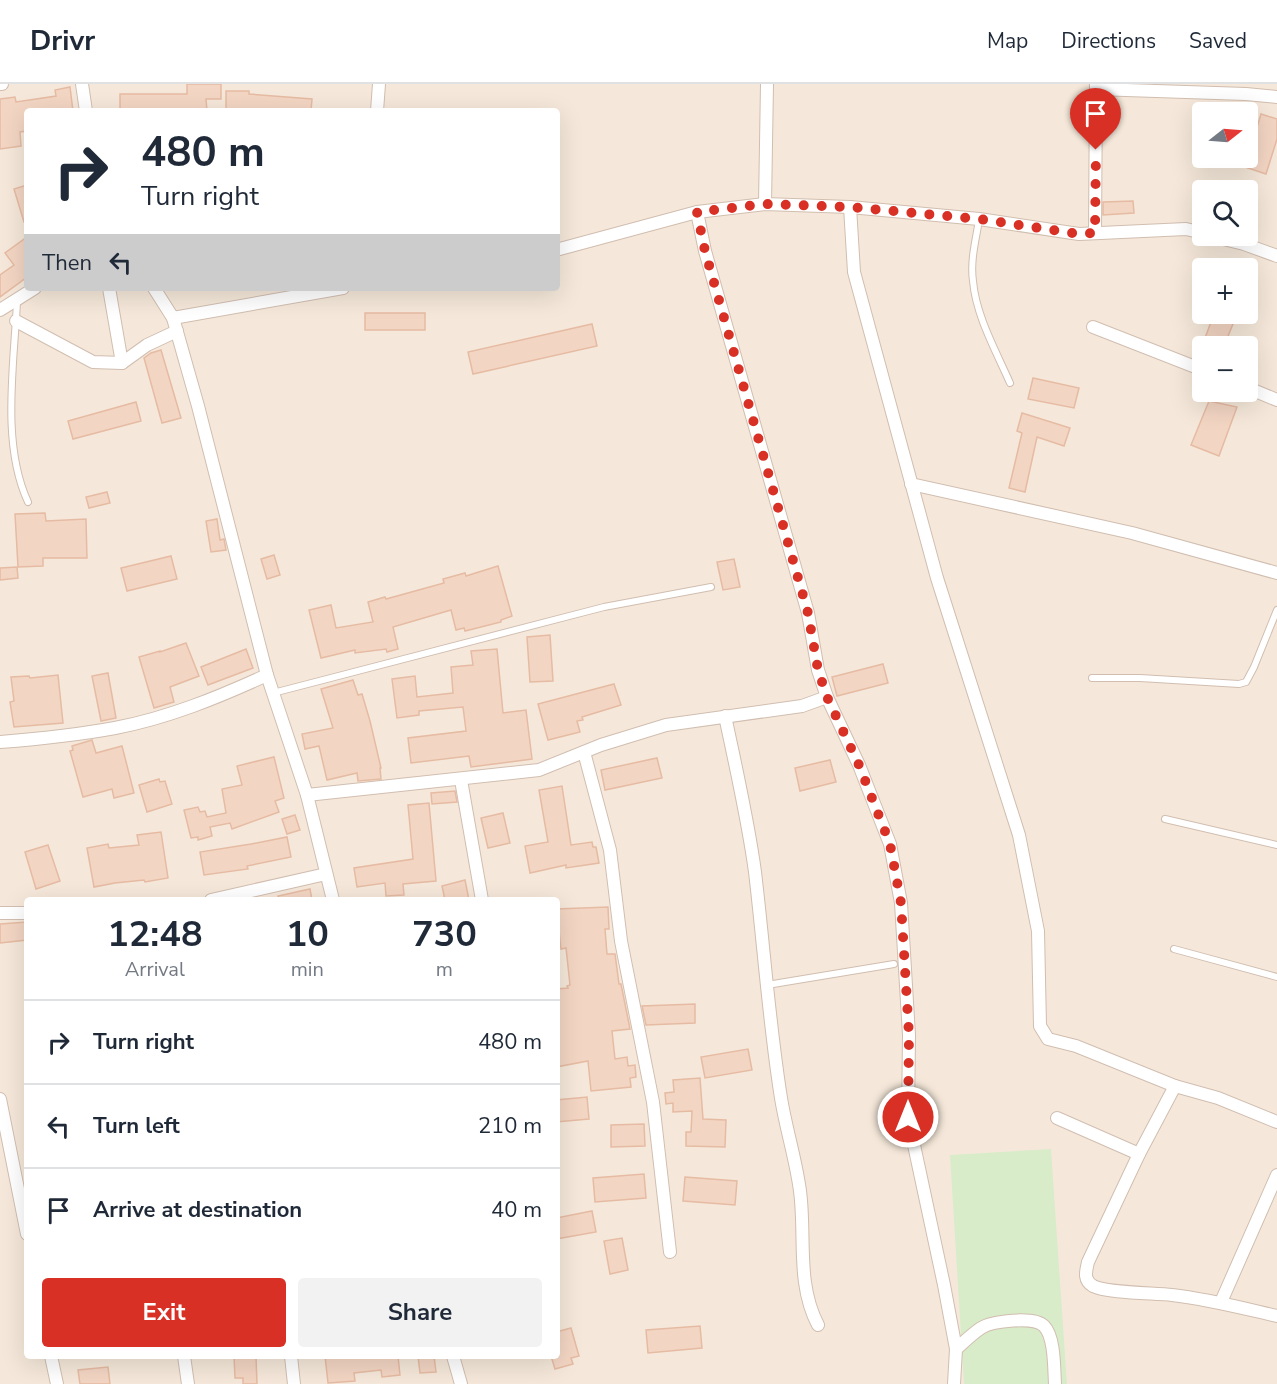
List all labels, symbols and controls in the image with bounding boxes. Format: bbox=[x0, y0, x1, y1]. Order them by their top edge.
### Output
text: Drivr bbox=[30, 22, 95, 60]
text: Map bbox=[987, 27, 1028, 55]
text: Directions bbox=[1061, 27, 1156, 55]
text: Saved bbox=[1189, 27, 1247, 55]
pin bbox=[1070, 88, 1121, 150]
icon: arrive bbox=[1079, 97, 1112, 130]
north arrow bbox=[1192, 102, 1258, 168]
map controls bbox=[1192, 102, 1258, 402]
text: 480 m bbox=[141, 124, 265, 181]
icon: right bbox=[42, 132, 120, 210]
text: Turn right bbox=[141, 178, 259, 215]
button: search bbox=[1192, 180, 1258, 246]
icon: left bbox=[104, 246, 137, 279]
text: Then bbox=[42, 248, 92, 278]
button: + bbox=[1192, 258, 1258, 324]
button: − bbox=[1192, 336, 1258, 402]
text: 12:48 bbox=[107, 910, 202, 959]
text: 10 bbox=[286, 910, 329, 959]
text: 730 bbox=[412, 910, 477, 959]
text: Arrival bbox=[125, 956, 185, 983]
text: min bbox=[291, 956, 324, 983]
text: m bbox=[436, 956, 453, 983]
icon: right bbox=[42, 1026, 75, 1059]
text: Turn right bbox=[93, 1027, 194, 1057]
text: 480 m bbox=[478, 1027, 542, 1057]
position arrow bbox=[876, 1085, 940, 1149]
icon: left bbox=[42, 1110, 75, 1143]
text: Turn left bbox=[93, 1111, 180, 1141]
text: 210 m bbox=[478, 1111, 542, 1141]
icon: arrive bbox=[42, 1194, 75, 1227]
text: Arrive at destination bbox=[93, 1195, 302, 1225]
text: 40 m bbox=[491, 1195, 542, 1225]
button: Exit bbox=[42, 1278, 286, 1347]
button: Share bbox=[298, 1278, 542, 1347]

